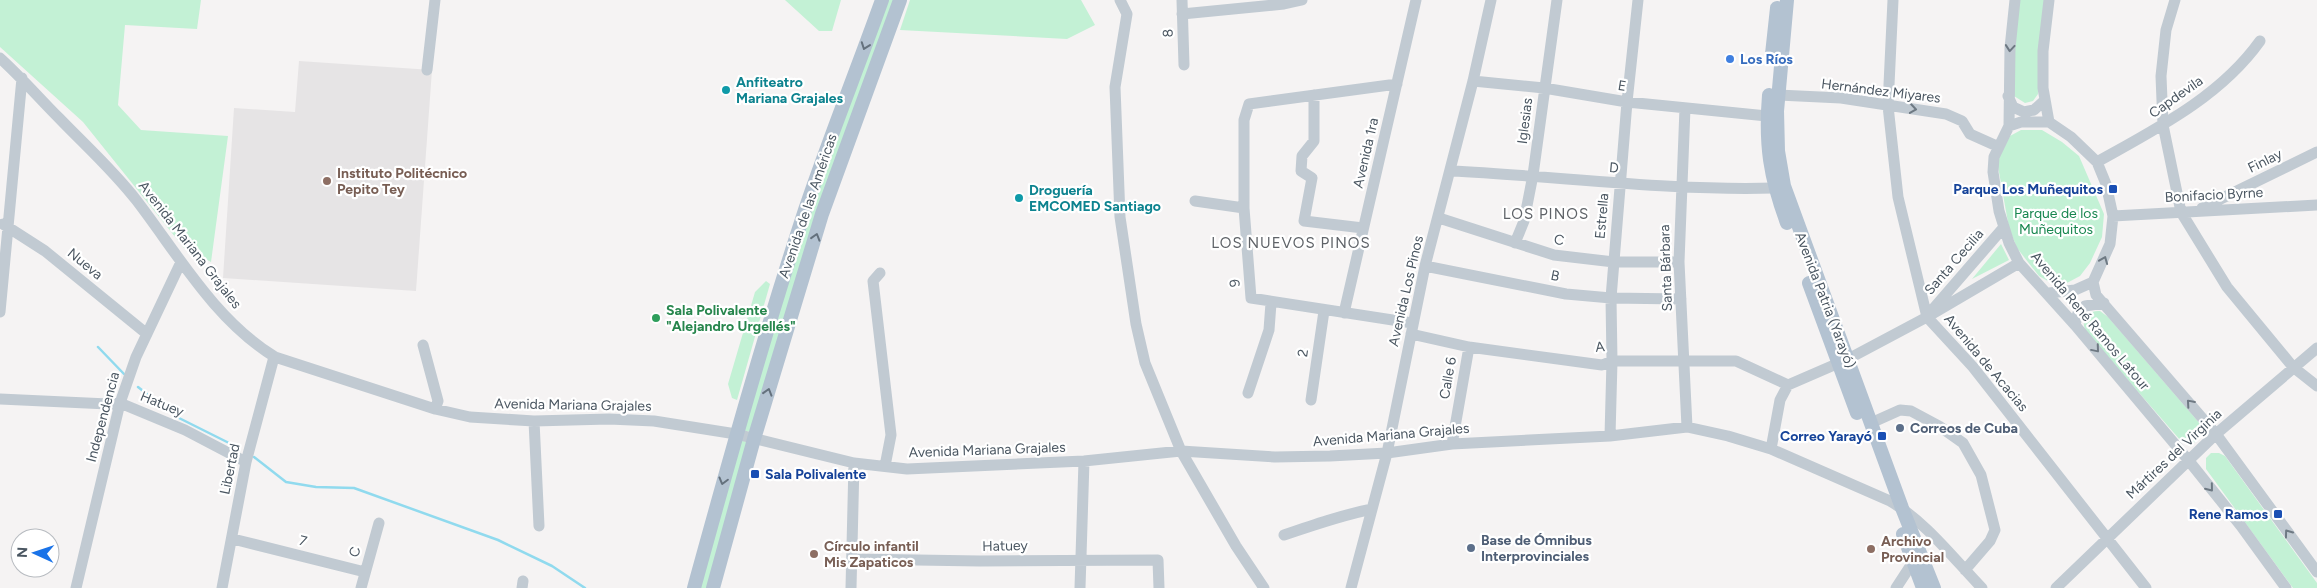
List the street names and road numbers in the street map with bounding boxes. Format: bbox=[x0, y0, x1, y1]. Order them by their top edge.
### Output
street label: 8 bbox=[1159, 28, 1177, 38]
street label: Capdevila bbox=[2146, 72, 2206, 122]
street label: Hernández Miyares bbox=[1820, 75, 1942, 107]
street label: E bbox=[1617, 77, 1627, 95]
street label: Iglesias bbox=[1514, 97, 1536, 145]
street label: Avenida 1ra bbox=[1350, 116, 1382, 190]
street label: Avenida de las Américas bbox=[775, 132, 841, 280]
street label: Finlay bbox=[2245, 145, 2286, 177]
street label: D bbox=[1608, 159, 1620, 177]
street label: Avenida Mariana Grajales bbox=[135, 178, 245, 312]
street label: Bonifacio Byrne bbox=[2164, 184, 2264, 206]
street label: Estrella bbox=[1592, 192, 1612, 240]
street label: Santa Bárbara bbox=[1656, 224, 1676, 312]
street label: Santa Cecilia bbox=[1921, 226, 1987, 298]
street label: Avenida Patria (Yarayó) bbox=[1791, 229, 1859, 371]
street label: C bbox=[1552, 231, 1566, 249]
street label: Avenida Los Pinos bbox=[1385, 234, 1427, 348]
street label: Nueva bbox=[64, 245, 106, 283]
street label: Avenida René Ramos Latour bbox=[2027, 248, 2153, 394]
street label: B bbox=[1549, 267, 1561, 285]
street label: 9 bbox=[1226, 278, 1244, 288]
street label: Avenida de Acacias bbox=[1940, 311, 2032, 415]
street label: A bbox=[1594, 338, 1606, 356]
street label: 2 bbox=[1294, 348, 1312, 358]
street label: Calle 6 bbox=[1436, 356, 1460, 400]
street label: Independencia bbox=[83, 370, 123, 464]
street label: Hatuey bbox=[138, 388, 187, 421]
street label: Avenida Mariana Grajales bbox=[494, 395, 652, 415]
street label: Mártires del Virginia bbox=[2123, 405, 2225, 503]
street label: Avenida Mariana Grajales bbox=[1312, 420, 1470, 450]
street label: Avenida Mariana Grajales bbox=[908, 439, 1066, 461]
street label: Libertad bbox=[216, 442, 244, 496]
street label: 7 bbox=[297, 532, 309, 550]
street label: Hatuey bbox=[982, 537, 1029, 555]
street label: C bbox=[345, 545, 365, 559]

